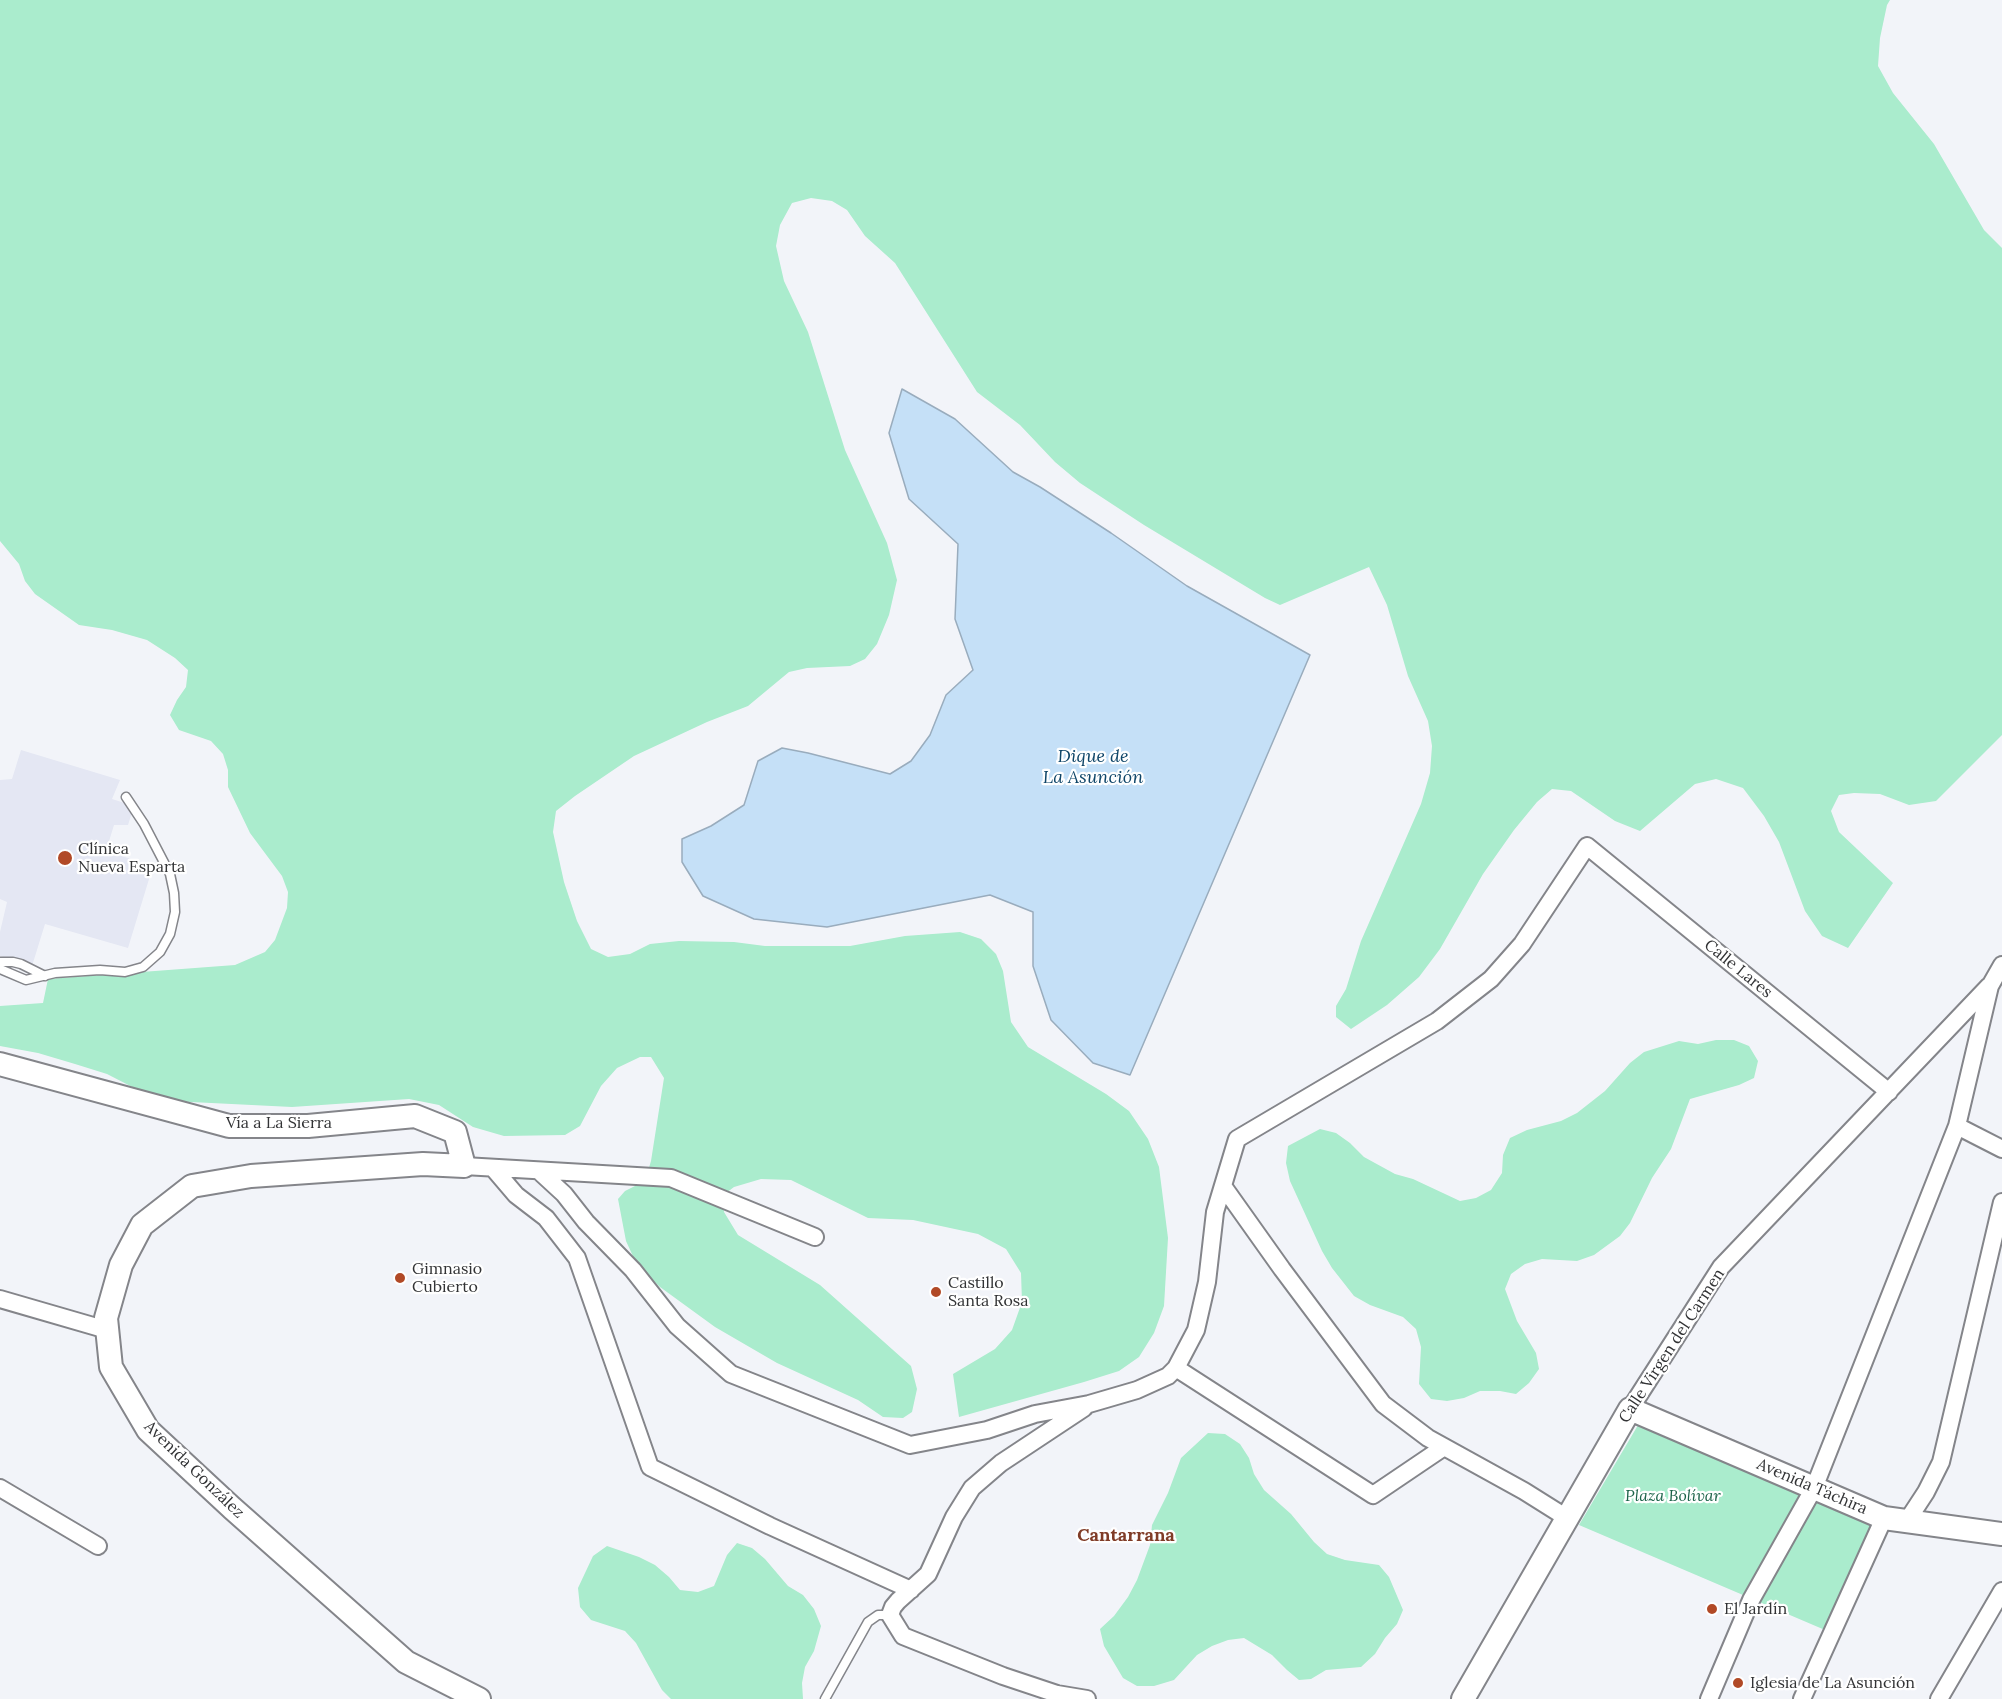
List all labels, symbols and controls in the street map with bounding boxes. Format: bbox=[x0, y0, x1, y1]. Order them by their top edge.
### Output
water label: Dique de La Asunción bbox=[1043, 746, 1143, 789]
place label: Clínica Nueva Esparta bbox=[78, 839, 185, 877]
marker: Clínica Nueva Esparta bbox=[56, 849, 74, 867]
street label: Calle Lares bbox=[1700, 936, 1776, 1002]
street label: Vía a La Sierra bbox=[226, 1113, 332, 1133]
place label: Gimnasio Cubierto bbox=[412, 1259, 482, 1297]
street label: Calle Virgen del Carmen bbox=[1615, 1265, 1729, 1427]
marker: Gimnasio Cubierto bbox=[393, 1271, 407, 1285]
place label: Castillo Santa Rosa bbox=[948, 1273, 1029, 1311]
marker: Castillo Santa Rosa bbox=[929, 1285, 943, 1299]
street label: Avenida González bbox=[140, 1417, 248, 1523]
street label: Avenida Táchira bbox=[1754, 1455, 1870, 1519]
park label: Plaza Bolívar bbox=[1625, 1486, 1721, 1506]
district label: Cantarrana bbox=[1077, 1525, 1175, 1547]
place label: El Jardín bbox=[1724, 1599, 1787, 1619]
marker: El Jardín bbox=[1705, 1602, 1719, 1616]
place label: Iglesia de La Asunción bbox=[1750, 1673, 1915, 1693]
marker: Iglesia de La Asunción bbox=[1731, 1676, 1745, 1690]

